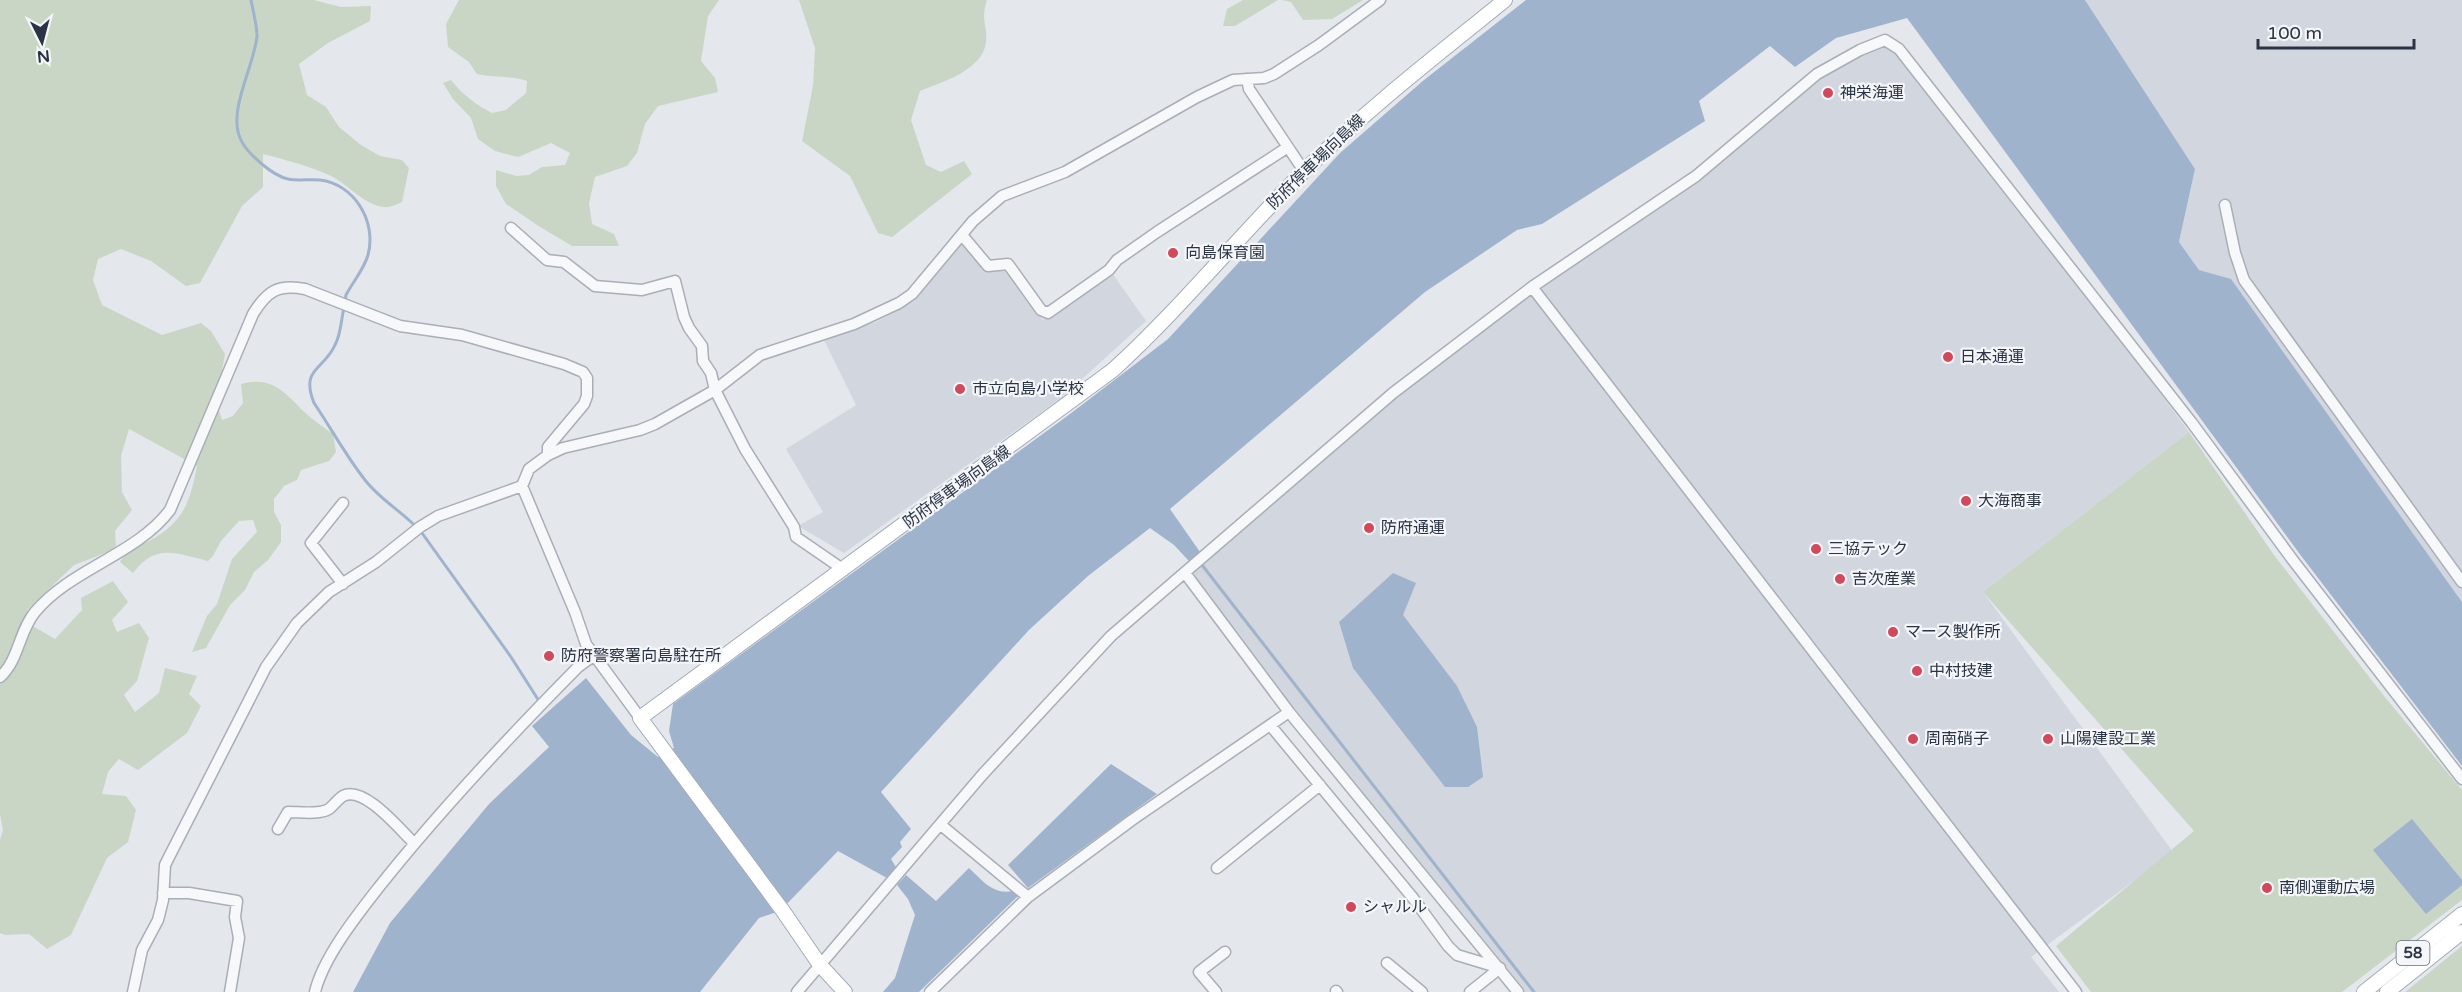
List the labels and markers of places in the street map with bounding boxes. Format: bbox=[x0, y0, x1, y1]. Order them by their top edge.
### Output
place label: 神栄海運 bbox=[1840, 83, 1904, 103]
marker: 神栄海運 bbox=[1821, 86, 1835, 100]
place label: 向島保育園 bbox=[1185, 243, 1265, 263]
marker: 向島保育園 bbox=[1166, 246, 1180, 260]
place label: 日本通運 bbox=[1960, 347, 2024, 367]
marker: 日本通運 bbox=[1941, 350, 1955, 364]
place label: 市立向島小学校 bbox=[972, 379, 1084, 399]
marker: 市立向島小学校 bbox=[953, 382, 967, 396]
place label: 大海商事 bbox=[1978, 491, 2042, 511]
marker: 大海商事 bbox=[1959, 494, 1973, 508]
place label: 防府通運 bbox=[1381, 518, 1445, 538]
marker: 防府通運 bbox=[1362, 521, 1376, 535]
place label: 三協テック bbox=[1828, 539, 1908, 559]
marker: 三協テック bbox=[1809, 542, 1823, 556]
place label: 吉次産業 bbox=[1852, 569, 1916, 589]
marker: 吉次産業 bbox=[1833, 572, 1847, 586]
place label: マース製作所 bbox=[1905, 622, 2000, 642]
marker: マース製作所 bbox=[1886, 625, 1900, 639]
place label: 防府警察署向島駐在所 bbox=[561, 646, 721, 666]
marker: 防府警察署向島駐在所 bbox=[542, 649, 556, 663]
place label: 中村技建 bbox=[1929, 661, 1993, 681]
marker: 中村技建 bbox=[1910, 664, 1924, 678]
place label: 周南硝子 bbox=[1925, 729, 1989, 749]
place label: 山陽建設工業 bbox=[2060, 729, 2156, 749]
marker: 周南硝子 bbox=[1906, 732, 1920, 746]
marker: 山陽建設工業 bbox=[2041, 732, 2055, 746]
place label: 南側運動広場 bbox=[2279, 878, 2375, 898]
marker: 南側運動広場 bbox=[2260, 881, 2274, 895]
place label: シャルル bbox=[1363, 897, 1427, 917]
marker: シャルル bbox=[1344, 900, 1358, 914]

